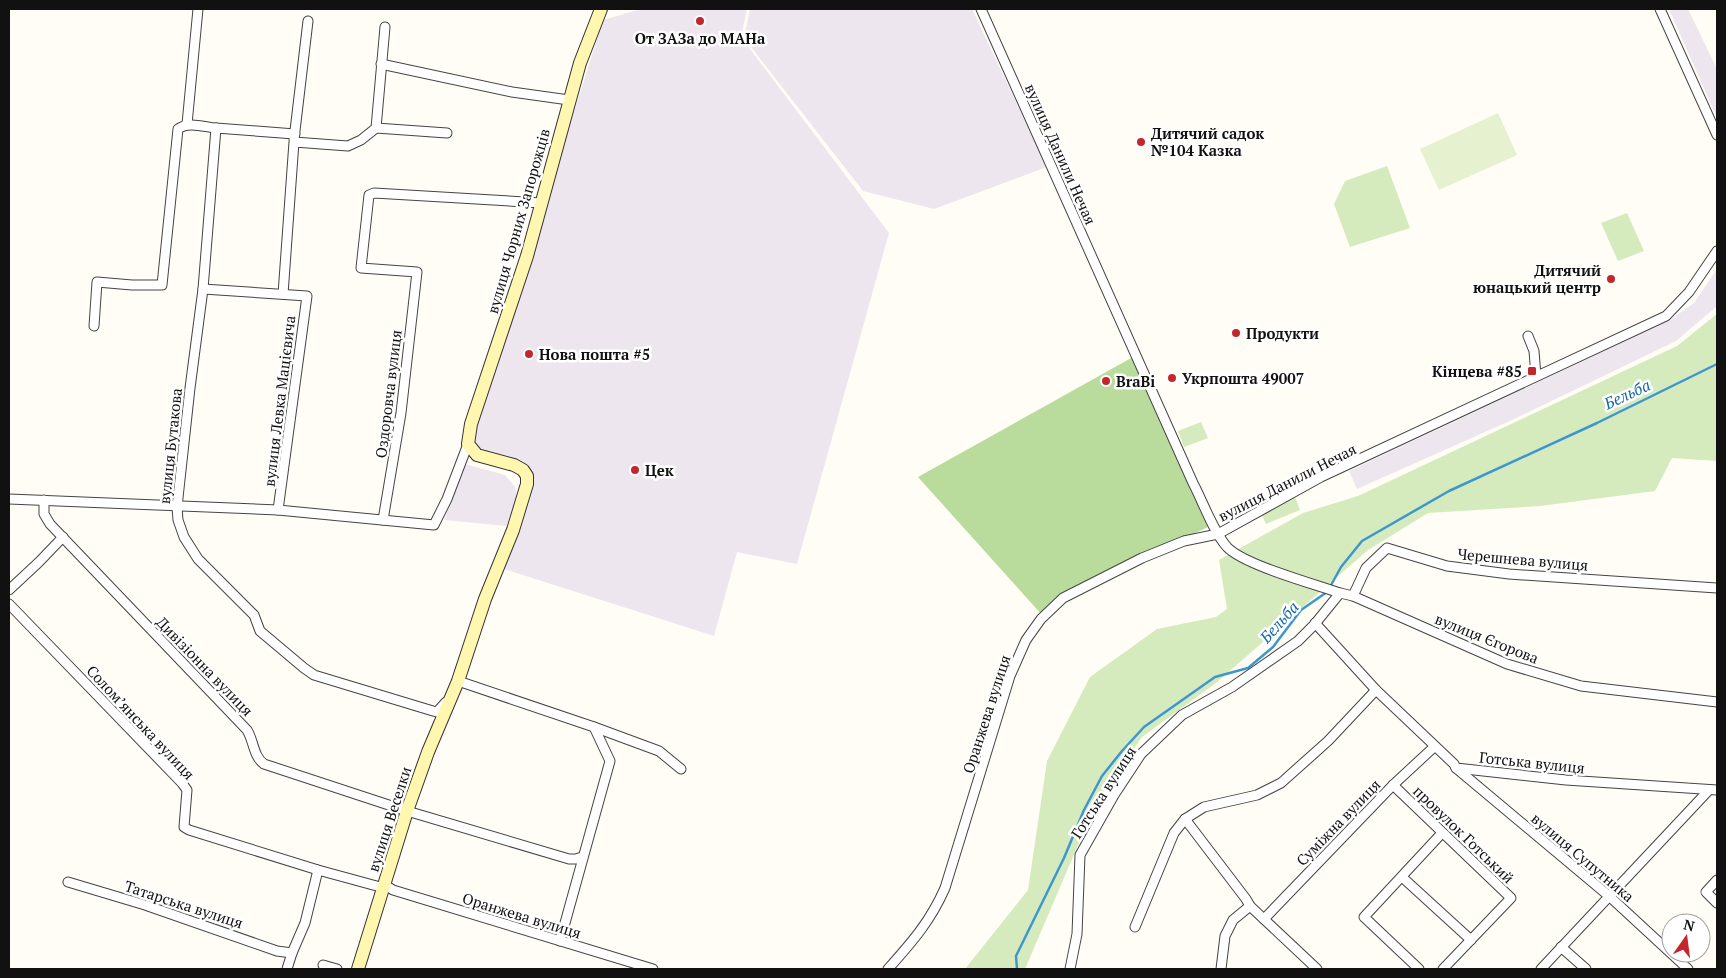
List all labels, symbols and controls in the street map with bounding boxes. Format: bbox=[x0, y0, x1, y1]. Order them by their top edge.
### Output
marker: От ЗАЗа до МАНа bbox=[694, 15, 706, 27]
place label: От ЗАЗа до МАНа bbox=[635, 28, 766, 48]
street label: вулиця Данили Нечая bbox=[1021, 80, 1101, 228]
place label: Дитячий садок №104 Казка bbox=[1151, 123, 1264, 160]
street label: вулиця Чорних Запорожців bbox=[482, 126, 554, 316]
marker: Дитячий садок №104 Казка bbox=[1135, 136, 1147, 148]
place label: Дитячий юнацький центр bbox=[1473, 260, 1601, 297]
marker: Дитячий юнацький центр bbox=[1605, 273, 1617, 285]
street label: вулиця Левка Мацієвича bbox=[259, 314, 299, 488]
place label: Продукти bbox=[1246, 323, 1319, 343]
marker: Продукти bbox=[1230, 327, 1242, 339]
street label: Оздоровча вулиця bbox=[370, 329, 406, 459]
place label: Нова пошта #5 bbox=[539, 344, 650, 364]
marker: Нова пошта #5 bbox=[523, 348, 535, 360]
place label: Кінцева #85 bbox=[1432, 361, 1522, 381]
marker: Кінцева #85 bbox=[1526, 365, 1538, 377]
place label: Укрпошта 49007 bbox=[1182, 368, 1304, 388]
place label: BraBi bbox=[1116, 371, 1155, 391]
marker: Укрпошта 49007 bbox=[1166, 372, 1178, 384]
water label: Бельба bbox=[1599, 374, 1654, 415]
marker: BraBi bbox=[1100, 375, 1112, 387]
street label: вулиця Бутакова bbox=[154, 387, 186, 505]
street label: вулиця Данили Нечая bbox=[1215, 438, 1360, 526]
place label: Цек bbox=[645, 460, 674, 480]
marker: Цек bbox=[629, 464, 641, 476]
street label: Черешнева вулиця bbox=[1457, 543, 1589, 575]
water label: Бельба bbox=[1254, 596, 1304, 648]
street label: вулиця Єгорова bbox=[1432, 608, 1542, 668]
street label: Дивізіонна вулиця bbox=[152, 612, 258, 720]
street label: Оранжева вулиця bbox=[957, 652, 1015, 776]
street label: Соломʼянська вулиця bbox=[83, 660, 199, 784]
street label: Готська вулиця bbox=[1066, 742, 1140, 842]
street label: Готська вулиця bbox=[1478, 747, 1586, 777]
street label: вулиця Веселки bbox=[363, 764, 415, 874]
street label: Суміжна вулиця bbox=[1291, 774, 1385, 870]
street label: провулок Готський bbox=[1409, 781, 1519, 887]
street label: вулиця Супутника bbox=[1527, 808, 1639, 906]
street label: Татарська вулиця bbox=[122, 875, 246, 933]
street label: Оранжева вулиця bbox=[460, 887, 584, 943]
north arrow bbox=[1661, 913, 1711, 963]
text: N bbox=[1682, 914, 1697, 935]

